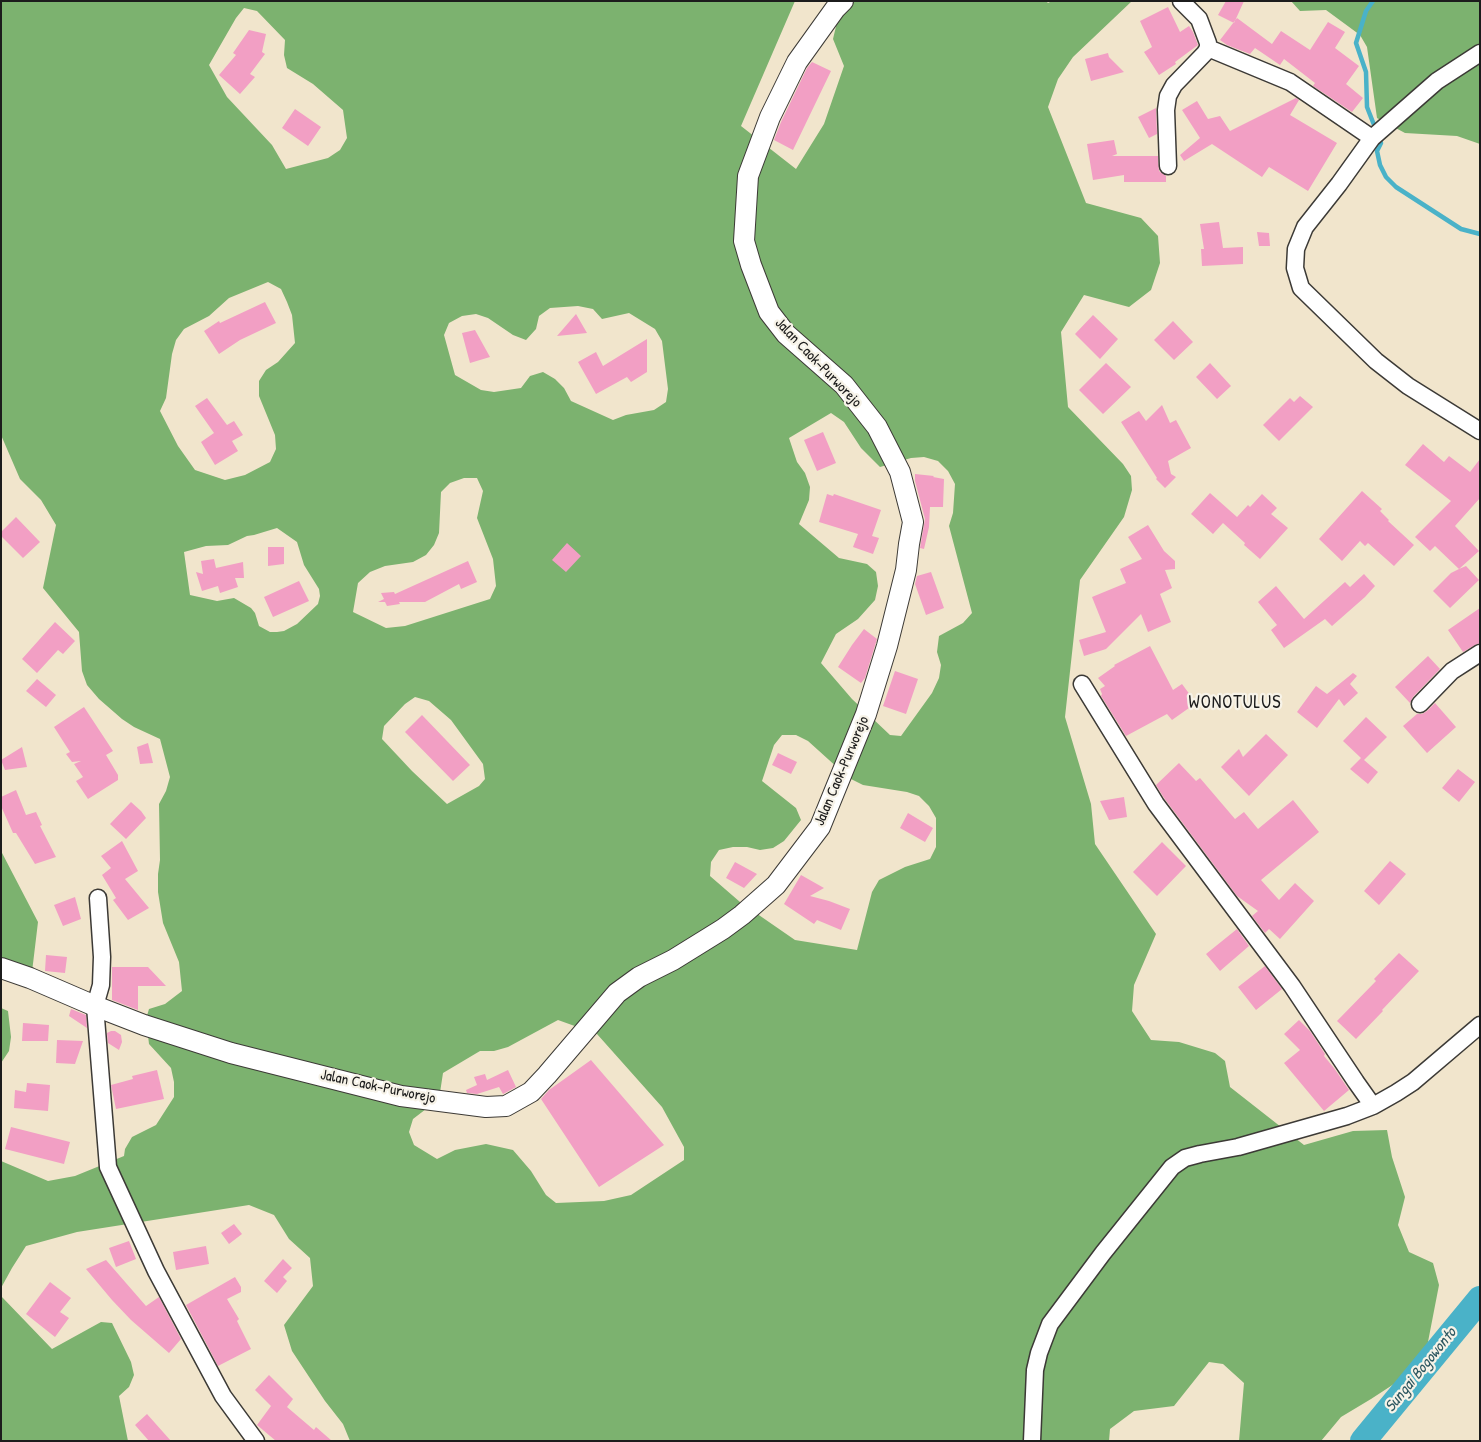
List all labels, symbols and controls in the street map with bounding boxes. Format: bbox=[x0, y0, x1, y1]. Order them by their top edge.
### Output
street label: Jalan Caok-Purworejo bbox=[771, 315, 865, 411]
district label: WONOTULUS bbox=[1187, 692, 1283, 714]
street label: Jalan Caok-Purworejo bbox=[811, 714, 873, 828]
street label: Jalan Caok-Purworejo bbox=[319, 1066, 437, 1108]
water label: Sungai Bogowonto bbox=[1381, 1324, 1461, 1416]

